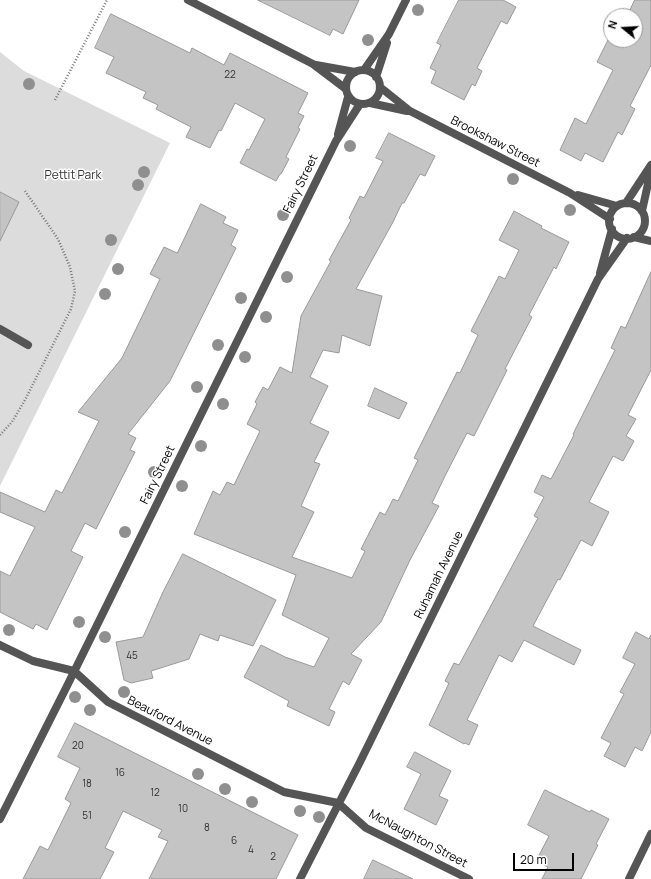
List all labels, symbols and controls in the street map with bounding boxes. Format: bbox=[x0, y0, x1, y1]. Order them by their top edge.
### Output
north arrow bbox=[603, 8, 643, 48]
text: N bbox=[604, 18, 620, 31]
house number: 22 bbox=[224, 69, 236, 81]
street label: Brookshaw Street bbox=[448, 113, 542, 171]
street label: Fairy Street bbox=[281, 152, 321, 216]
park label: Pettit Park bbox=[44, 169, 102, 183]
street label: Fairy Street bbox=[138, 443, 178, 507]
street label: Ruhamah Avenue bbox=[412, 529, 466, 621]
house number: 45 bbox=[126, 650, 138, 662]
street label: Beauford Avenue bbox=[125, 693, 215, 749]
house number: 20 bbox=[72, 740, 84, 752]
house number: 16 bbox=[115, 767, 125, 779]
house number: 18 bbox=[82, 778, 92, 790]
house number: 12 bbox=[150, 787, 160, 799]
house number: 10 bbox=[178, 803, 188, 815]
street label: McNaughton Street bbox=[366, 807, 470, 871]
house number: 51 bbox=[82, 810, 92, 822]
house number: 8 bbox=[204, 822, 210, 834]
house number: 6 bbox=[231, 835, 237, 847]
house number: 4 bbox=[248, 844, 254, 856]
scale bar bbox=[515, 845, 576, 871]
house number: 2 bbox=[270, 851, 276, 863]
text: 20 m bbox=[520, 851, 547, 868]

